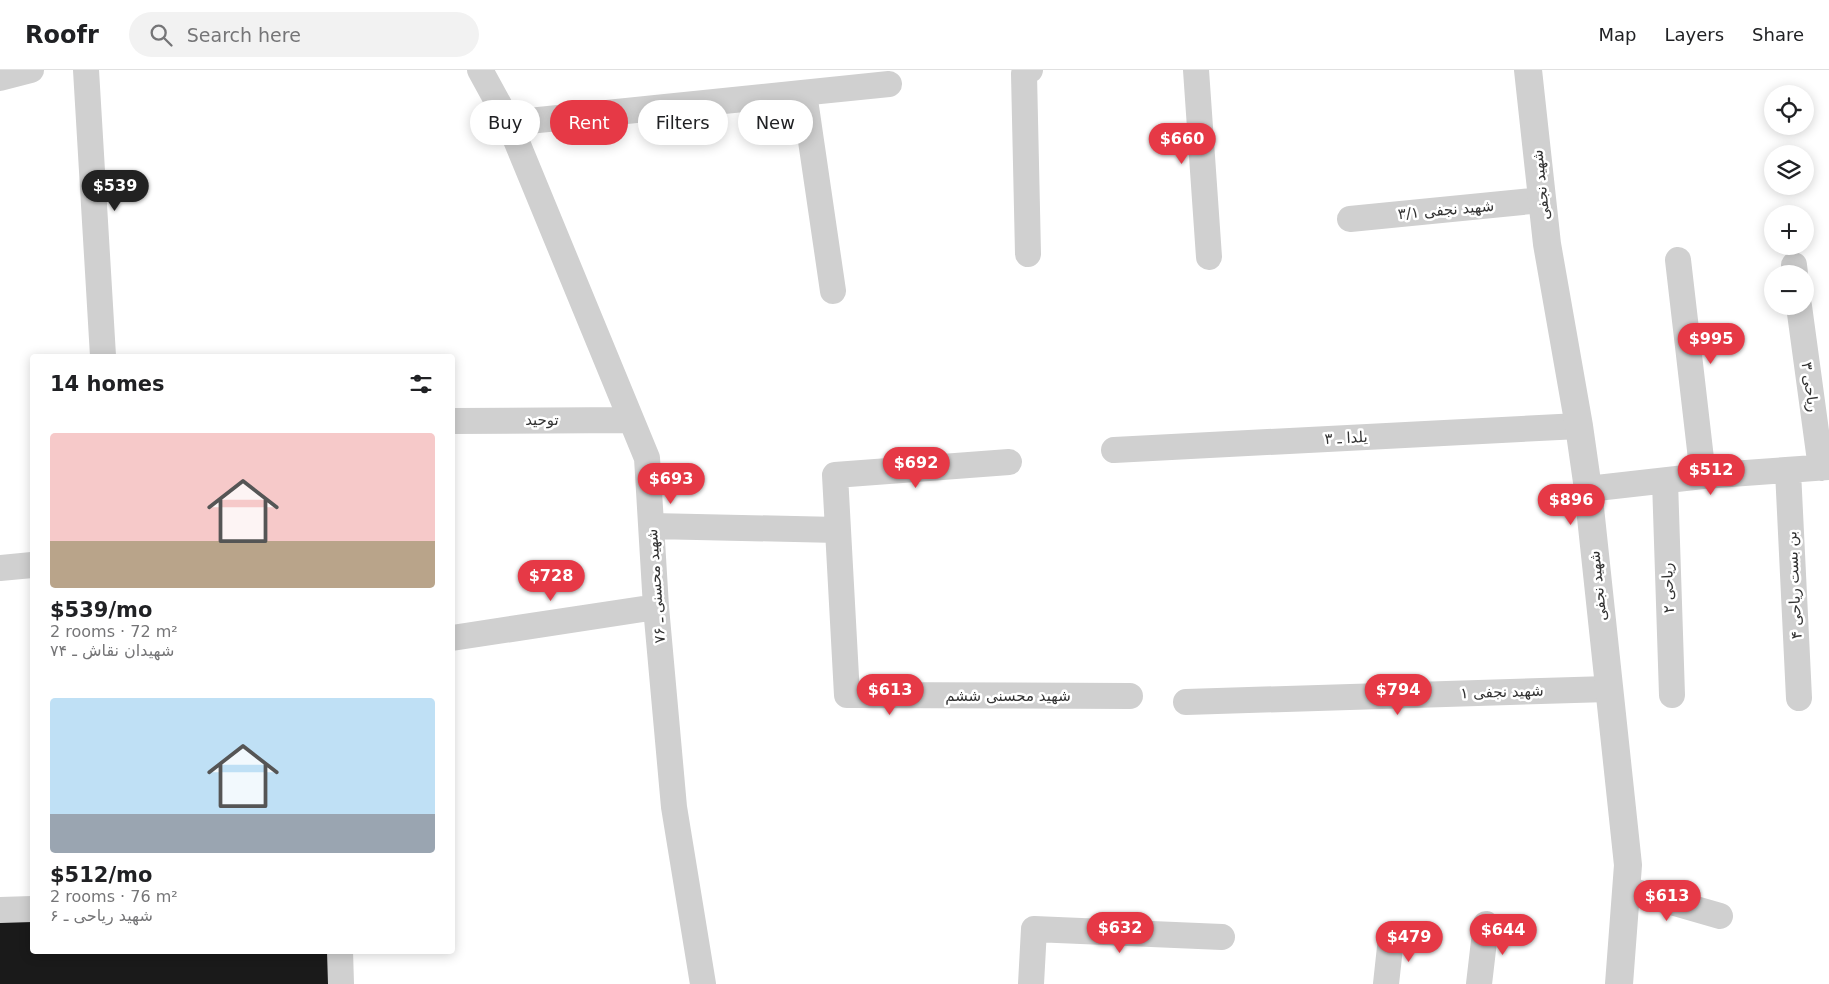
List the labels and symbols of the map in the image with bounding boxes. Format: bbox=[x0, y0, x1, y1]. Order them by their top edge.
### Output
pin: $660 bbox=[1152, 122, 1212, 165]
street label: شهید نجفی bbox=[1528, 149, 1554, 221]
pin: $539 bbox=[85, 170, 145, 212]
street label: شهید نجفی ۳/۱ bbox=[1397, 197, 1495, 223]
pin: $995 bbox=[1681, 322, 1741, 365]
street label: ریاحی ۳ bbox=[1798, 361, 1822, 413]
street label: توحید bbox=[525, 411, 559, 429]
street label: یلدا ـ ۳ bbox=[1324, 428, 1368, 448]
pin: $692 bbox=[886, 446, 946, 489]
pin: $512 bbox=[1681, 454, 1741, 496]
pin: $693 bbox=[641, 462, 701, 505]
pin: $896 bbox=[1541, 484, 1601, 526]
street label: شهید محسنی ـ ۷۶ bbox=[643, 528, 669, 644]
street label: بن بست ریاحی ۴ bbox=[1782, 531, 1806, 639]
street label: شهید نجفی bbox=[1585, 550, 1611, 622]
pin: $728 bbox=[521, 560, 581, 602]
street label: ریاحی ۲ bbox=[1658, 562, 1678, 614]
pin: $613 bbox=[860, 674, 920, 716]
pin: $794 bbox=[1368, 674, 1428, 716]
street label: شهید نجفی ۱ bbox=[1460, 682, 1544, 702]
street label: شهید محسنی ششم bbox=[945, 687, 1071, 705]
pin: $613 bbox=[1637, 880, 1697, 922]
pin: $632 bbox=[1090, 912, 1150, 954]
pin: $644 bbox=[1473, 914, 1533, 956]
pin: $479 bbox=[1379, 920, 1439, 963]

